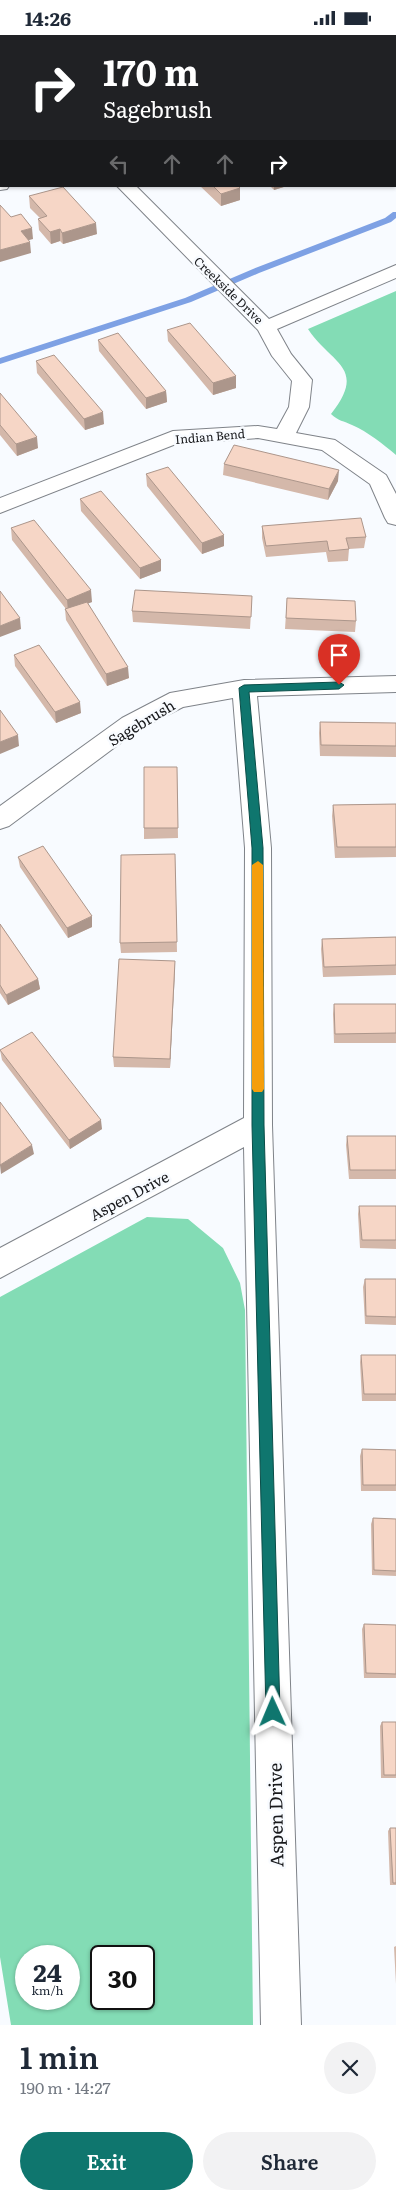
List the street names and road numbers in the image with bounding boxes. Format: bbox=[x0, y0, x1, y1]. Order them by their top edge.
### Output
street label: Creekside Drive bbox=[190, 252, 268, 328]
street label: Indian Bend bbox=[174, 424, 246, 448]
street label: Sagebrush bbox=[103, 693, 179, 751]
street label: Aspen Drive bbox=[85, 1164, 173, 1226]
street label: Aspen Drive bbox=[261, 1763, 289, 1867]

